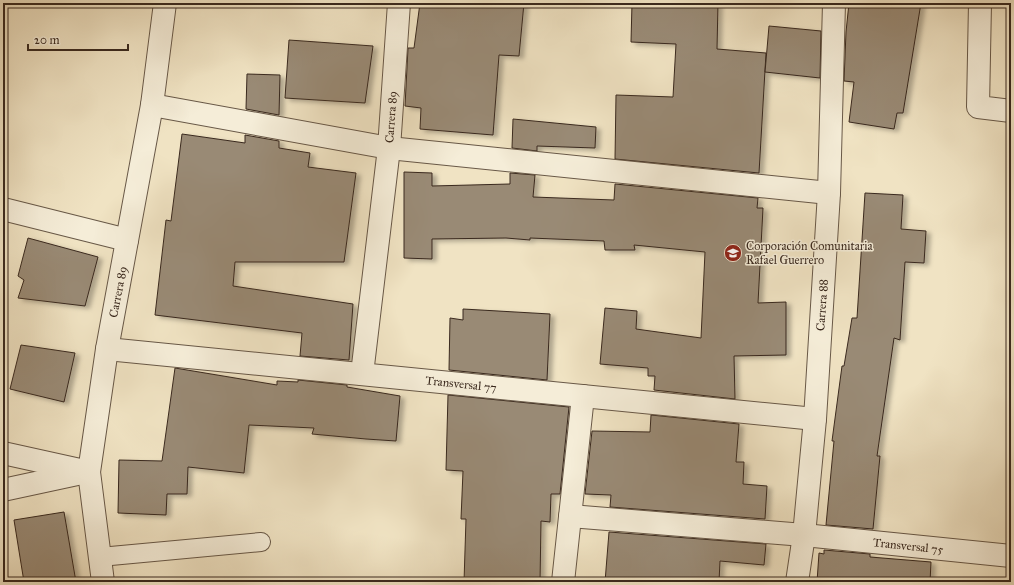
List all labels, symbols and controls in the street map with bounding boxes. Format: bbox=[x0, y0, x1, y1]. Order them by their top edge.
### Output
scale bar bbox=[28, 26, 128, 52]
text: 20 m bbox=[34, 33, 60, 47]
street label: Carrera 89 bbox=[382, 90, 400, 144]
place label: Corporación Comunitaria Rafael Guerrero bbox=[746, 239, 873, 267]
school or university icon: Corporación Comunitaria Rafael Guerrero bbox=[723, 243, 743, 263]
street label: Carrera 89 bbox=[106, 265, 130, 319]
street label: Carrera 88 bbox=[813, 279, 831, 331]
street label: Transversal 77 bbox=[425, 373, 497, 395]
street label: Transversal 75 bbox=[872, 535, 944, 557]

